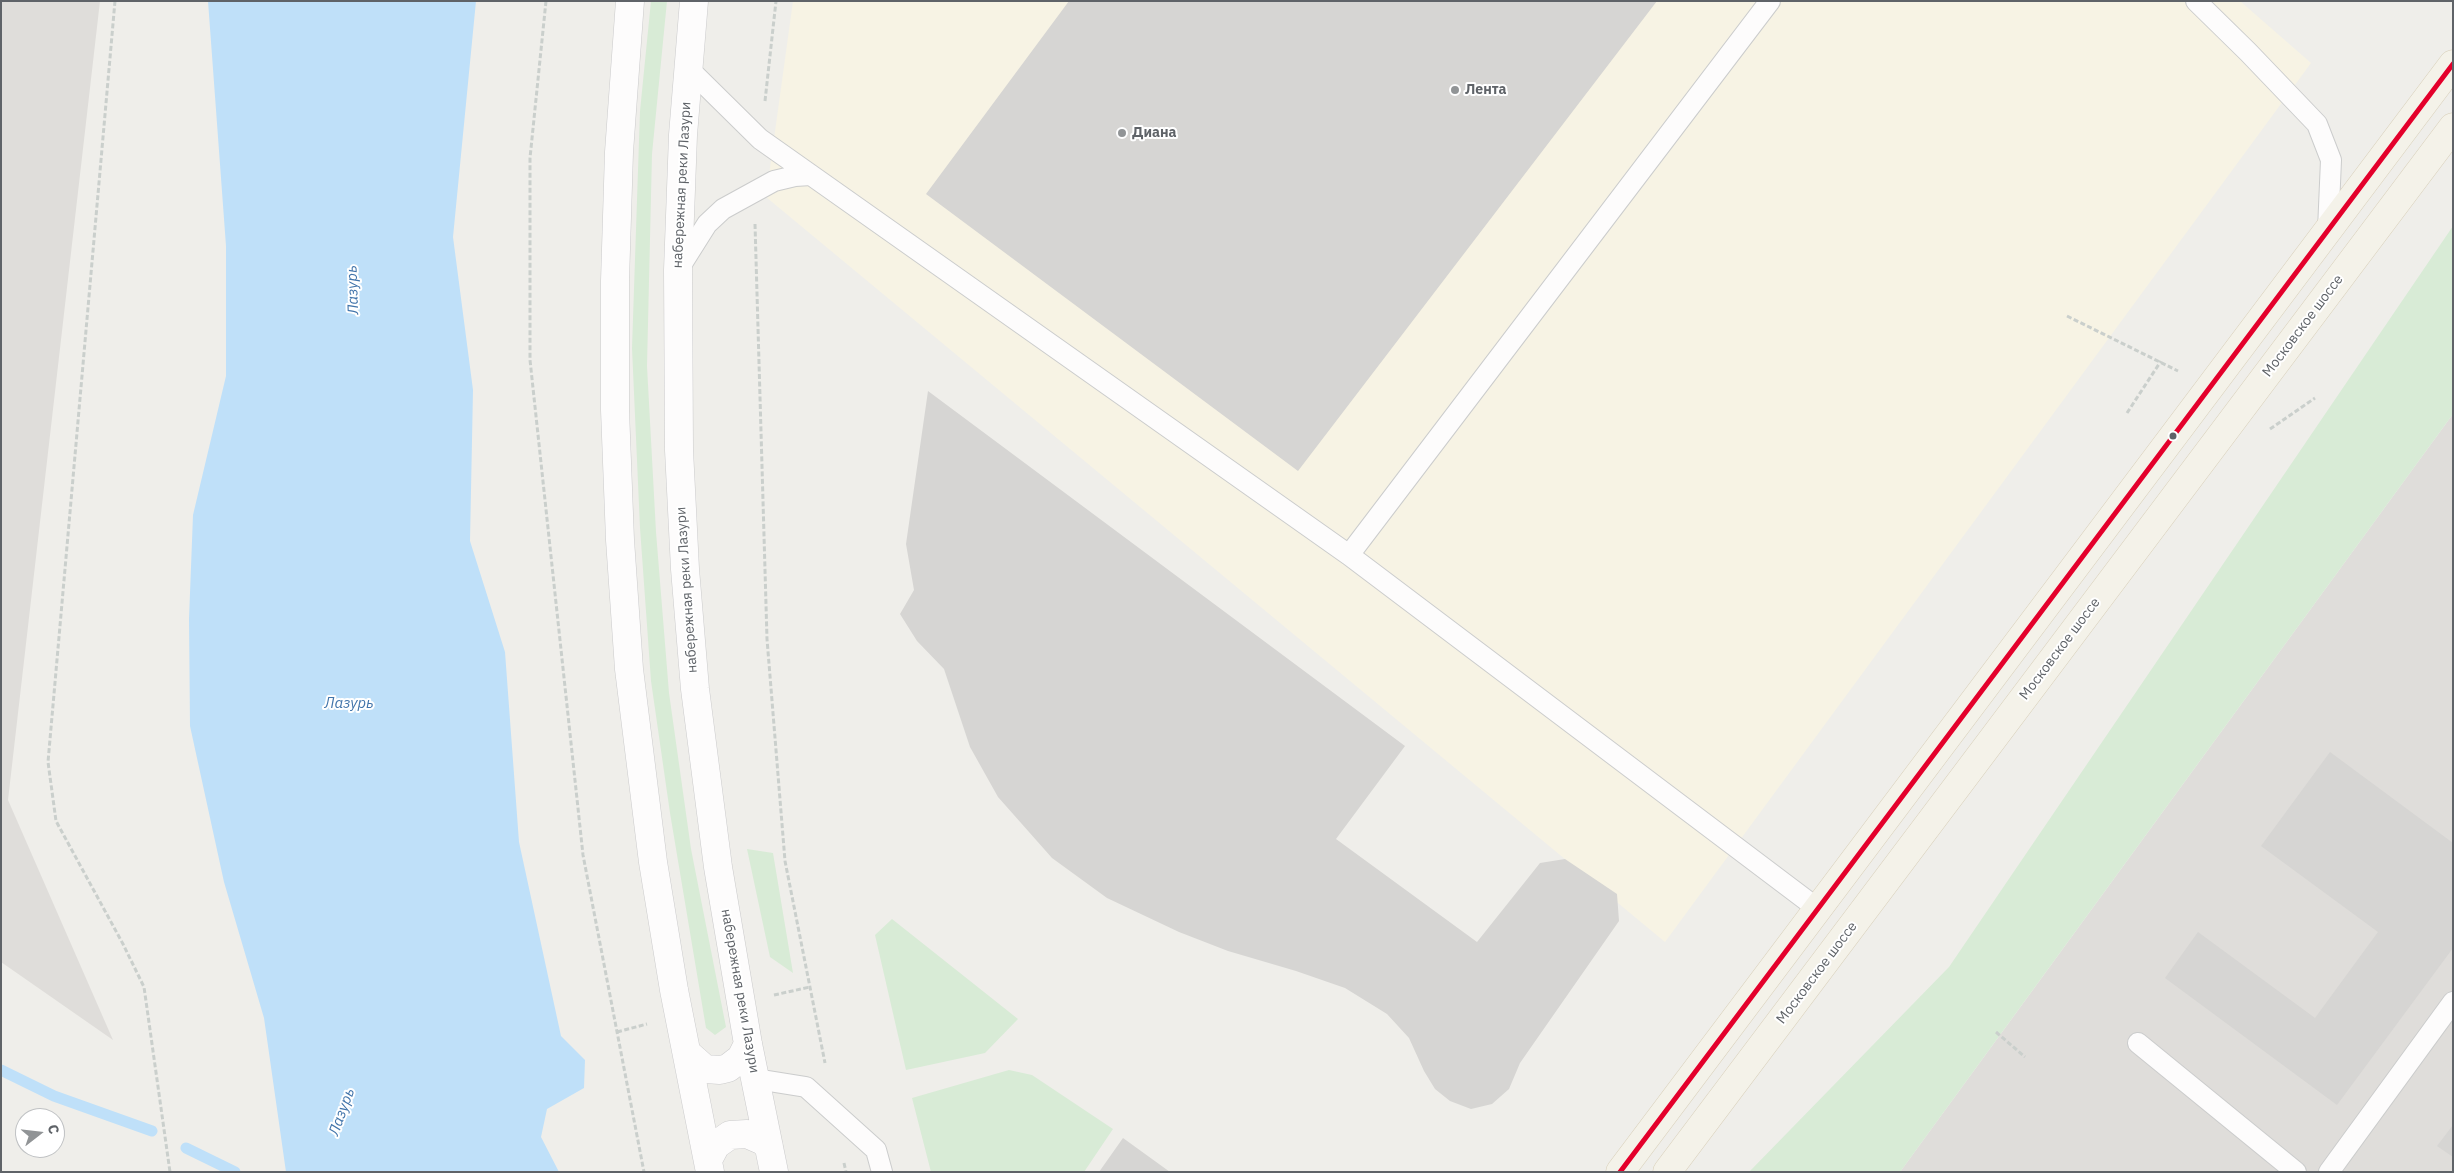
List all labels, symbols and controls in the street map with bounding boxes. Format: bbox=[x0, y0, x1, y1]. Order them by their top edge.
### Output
place label: Лента bbox=[1465, 82, 1507, 98]
marker: Лента bbox=[1449, 84, 1461, 96]
street label: набережная реки Лазури bbox=[669, 101, 695, 269]
place label: Диана bbox=[1132, 125, 1176, 141]
marker: Диана bbox=[1116, 127, 1128, 139]
water label: Лазурь bbox=[343, 265, 363, 315]
street label: Московское шоссе bbox=[2259, 272, 2347, 380]
unlabelled marker bbox=[2168, 431, 2178, 441]
street label: набережная реки Лазури bbox=[673, 506, 701, 674]
street label: Московское шоссе bbox=[2016, 595, 2104, 703]
water label: Лазурь bbox=[325, 695, 373, 713]
street label: набережная реки Лазури bbox=[717, 908, 763, 1074]
street label: Московское шоссе bbox=[1773, 919, 1861, 1027]
water label: Лазурь bbox=[325, 1086, 359, 1138]
north arrow bbox=[15, 1108, 65, 1158]
text: С bbox=[44, 1122, 63, 1136]

